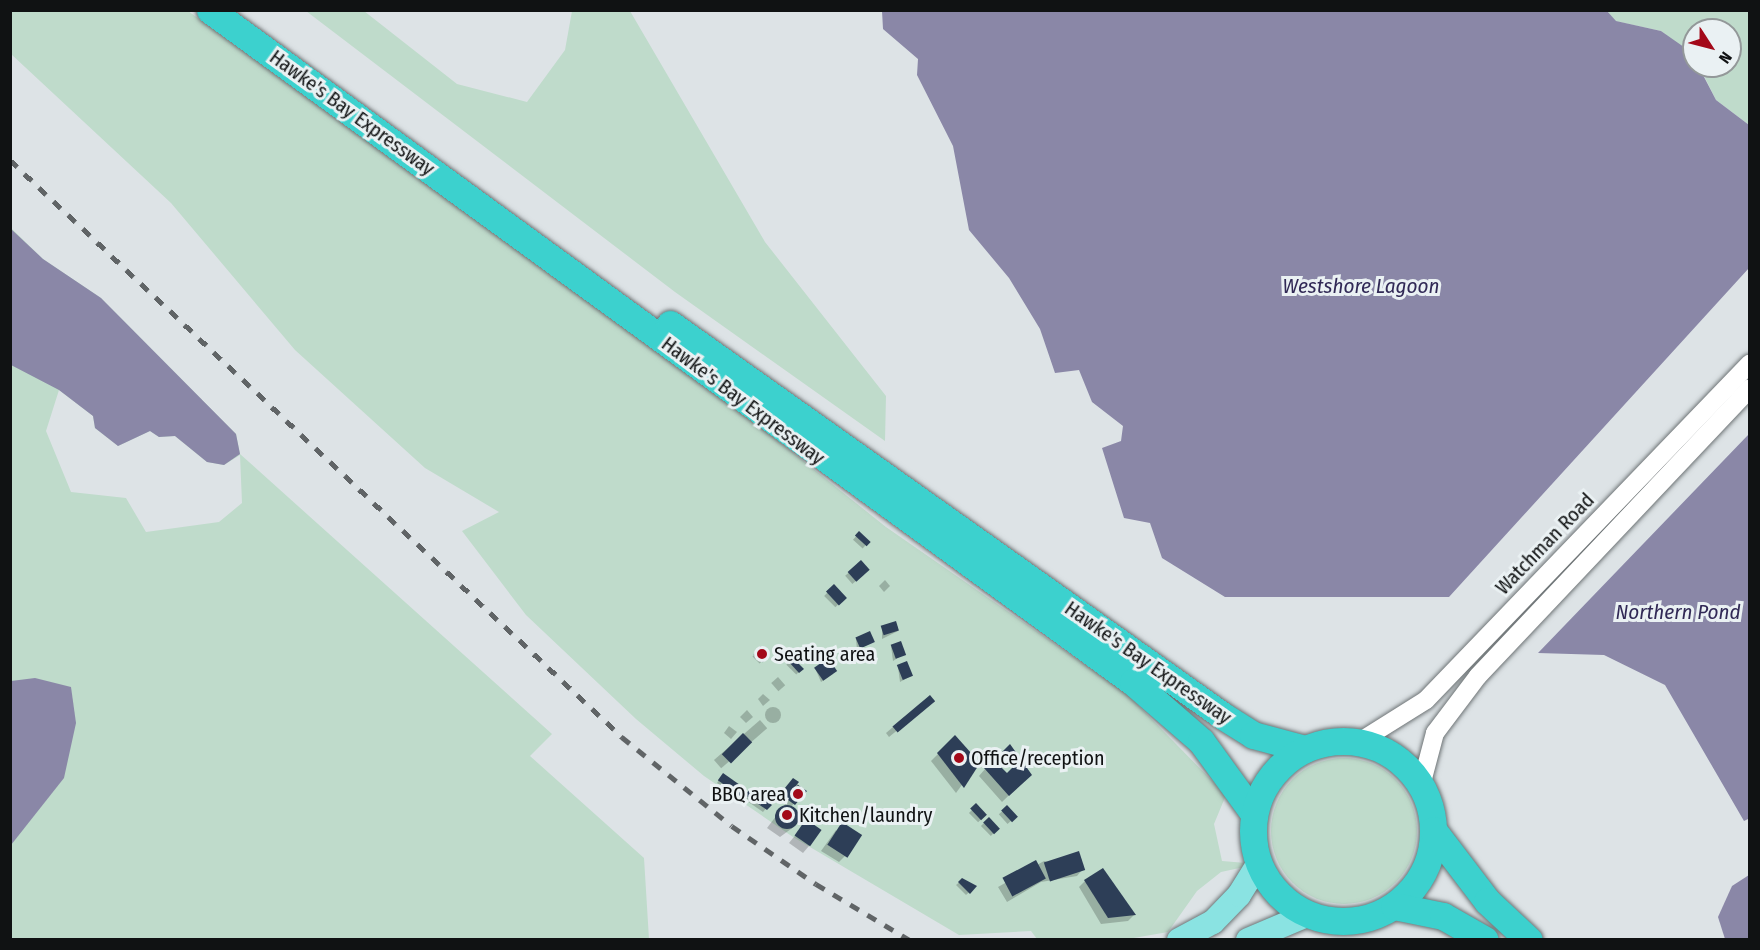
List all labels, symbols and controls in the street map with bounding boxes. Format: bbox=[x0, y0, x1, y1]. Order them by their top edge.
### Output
north arrow bbox=[1682, 18, 1742, 78]
street label: Hawke's Bay Expressway bbox=[265, 45, 439, 181]
text: N bbox=[1715, 48, 1736, 67]
water label: Westshore Lagoon bbox=[1282, 273, 1440, 299]
street label: Hawke's Bay Expressway bbox=[657, 332, 829, 470]
street label: Watchman Road bbox=[1491, 488, 1599, 600]
street label: Hawke's Bay Expressway bbox=[1060, 596, 1236, 730]
water label: Northern Pond bbox=[1615, 599, 1741, 625]
place label: Seating area bbox=[774, 642, 875, 666]
marker: Seating area bbox=[755, 647, 769, 661]
place label: Office/reception bbox=[971, 746, 1105, 770]
marker: Office/reception bbox=[952, 751, 966, 765]
place label: BBQ area bbox=[711, 782, 786, 806]
marker: BBQ area bbox=[791, 787, 805, 801]
place label: Kitchen/laundry bbox=[799, 803, 932, 827]
marker: Kitchen/laundry bbox=[780, 808, 794, 822]

